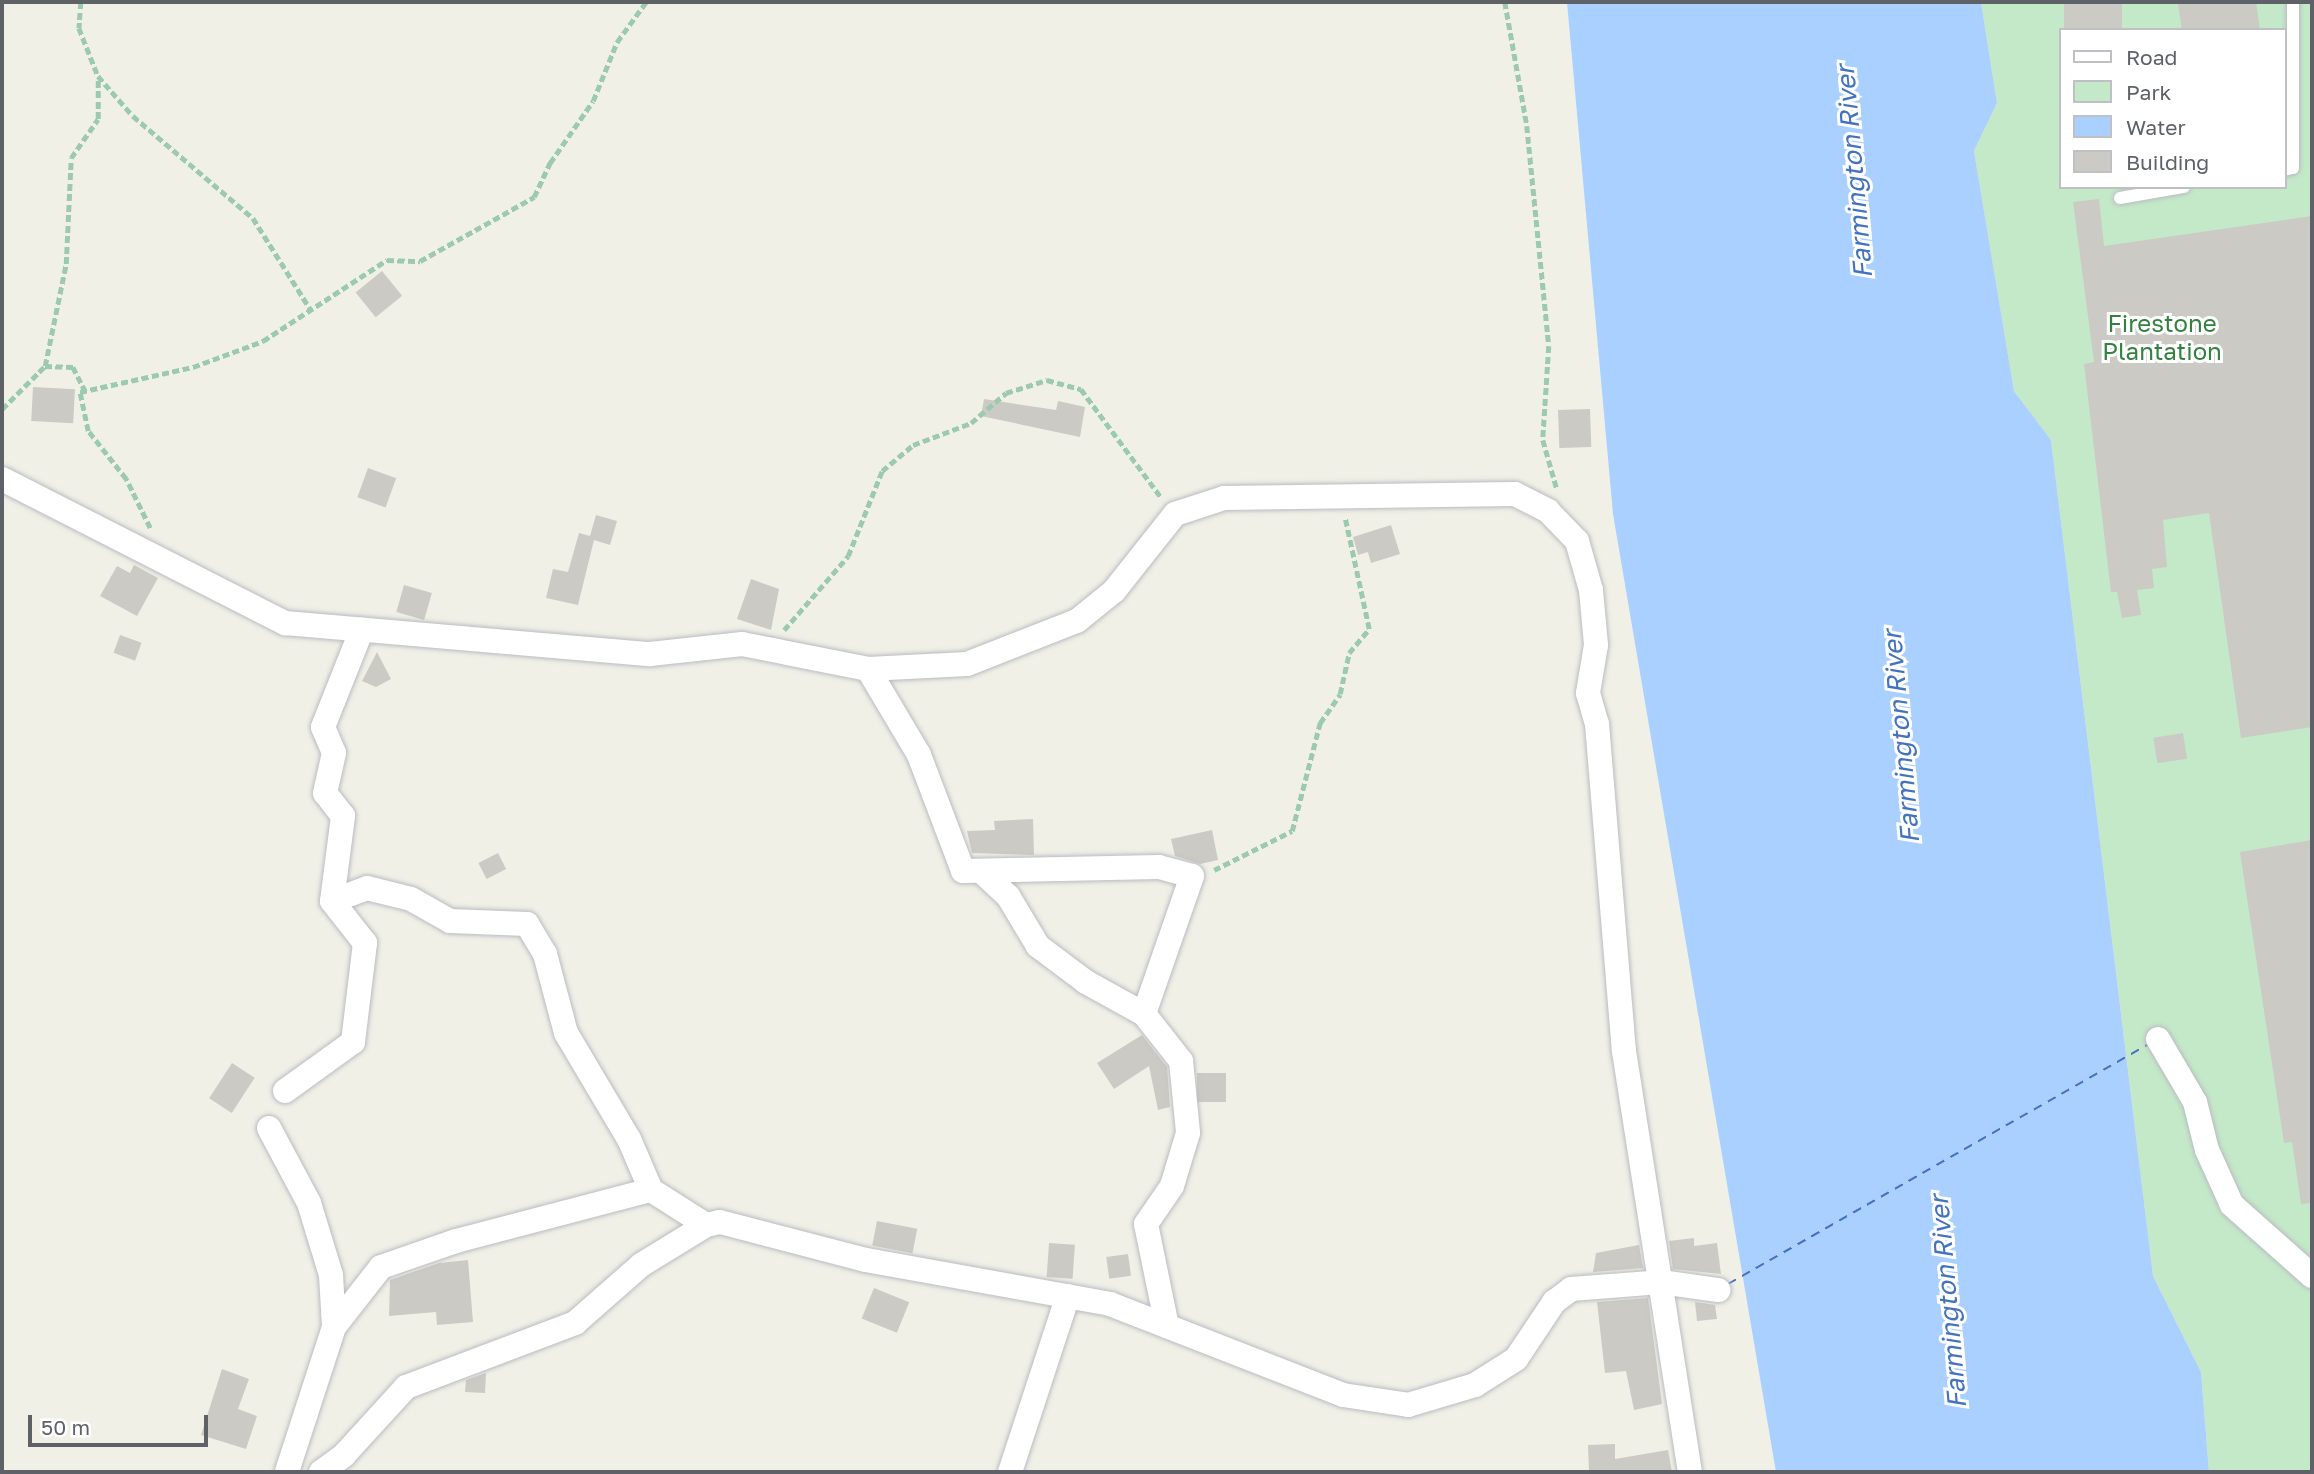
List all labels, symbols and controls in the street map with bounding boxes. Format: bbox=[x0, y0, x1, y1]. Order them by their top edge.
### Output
legend bbox=[2058, 28, 2286, 189]
text: Road bbox=[2126, 44, 2177, 70]
water label: Farmington River bbox=[1829, 64, 1879, 280]
text: Park bbox=[2126, 79, 2171, 105]
text: Water bbox=[2126, 114, 2186, 140]
text: Building bbox=[2126, 149, 2209, 175]
park label: Firestone Plantation bbox=[2102, 309, 2222, 365]
water label: Farmington River bbox=[1876, 629, 1926, 845]
water label: Farmington River bbox=[1923, 1194, 1973, 1410]
scale bar bbox=[32, 1400, 212, 1444]
text: 50 m bbox=[41, 1414, 90, 1440]

